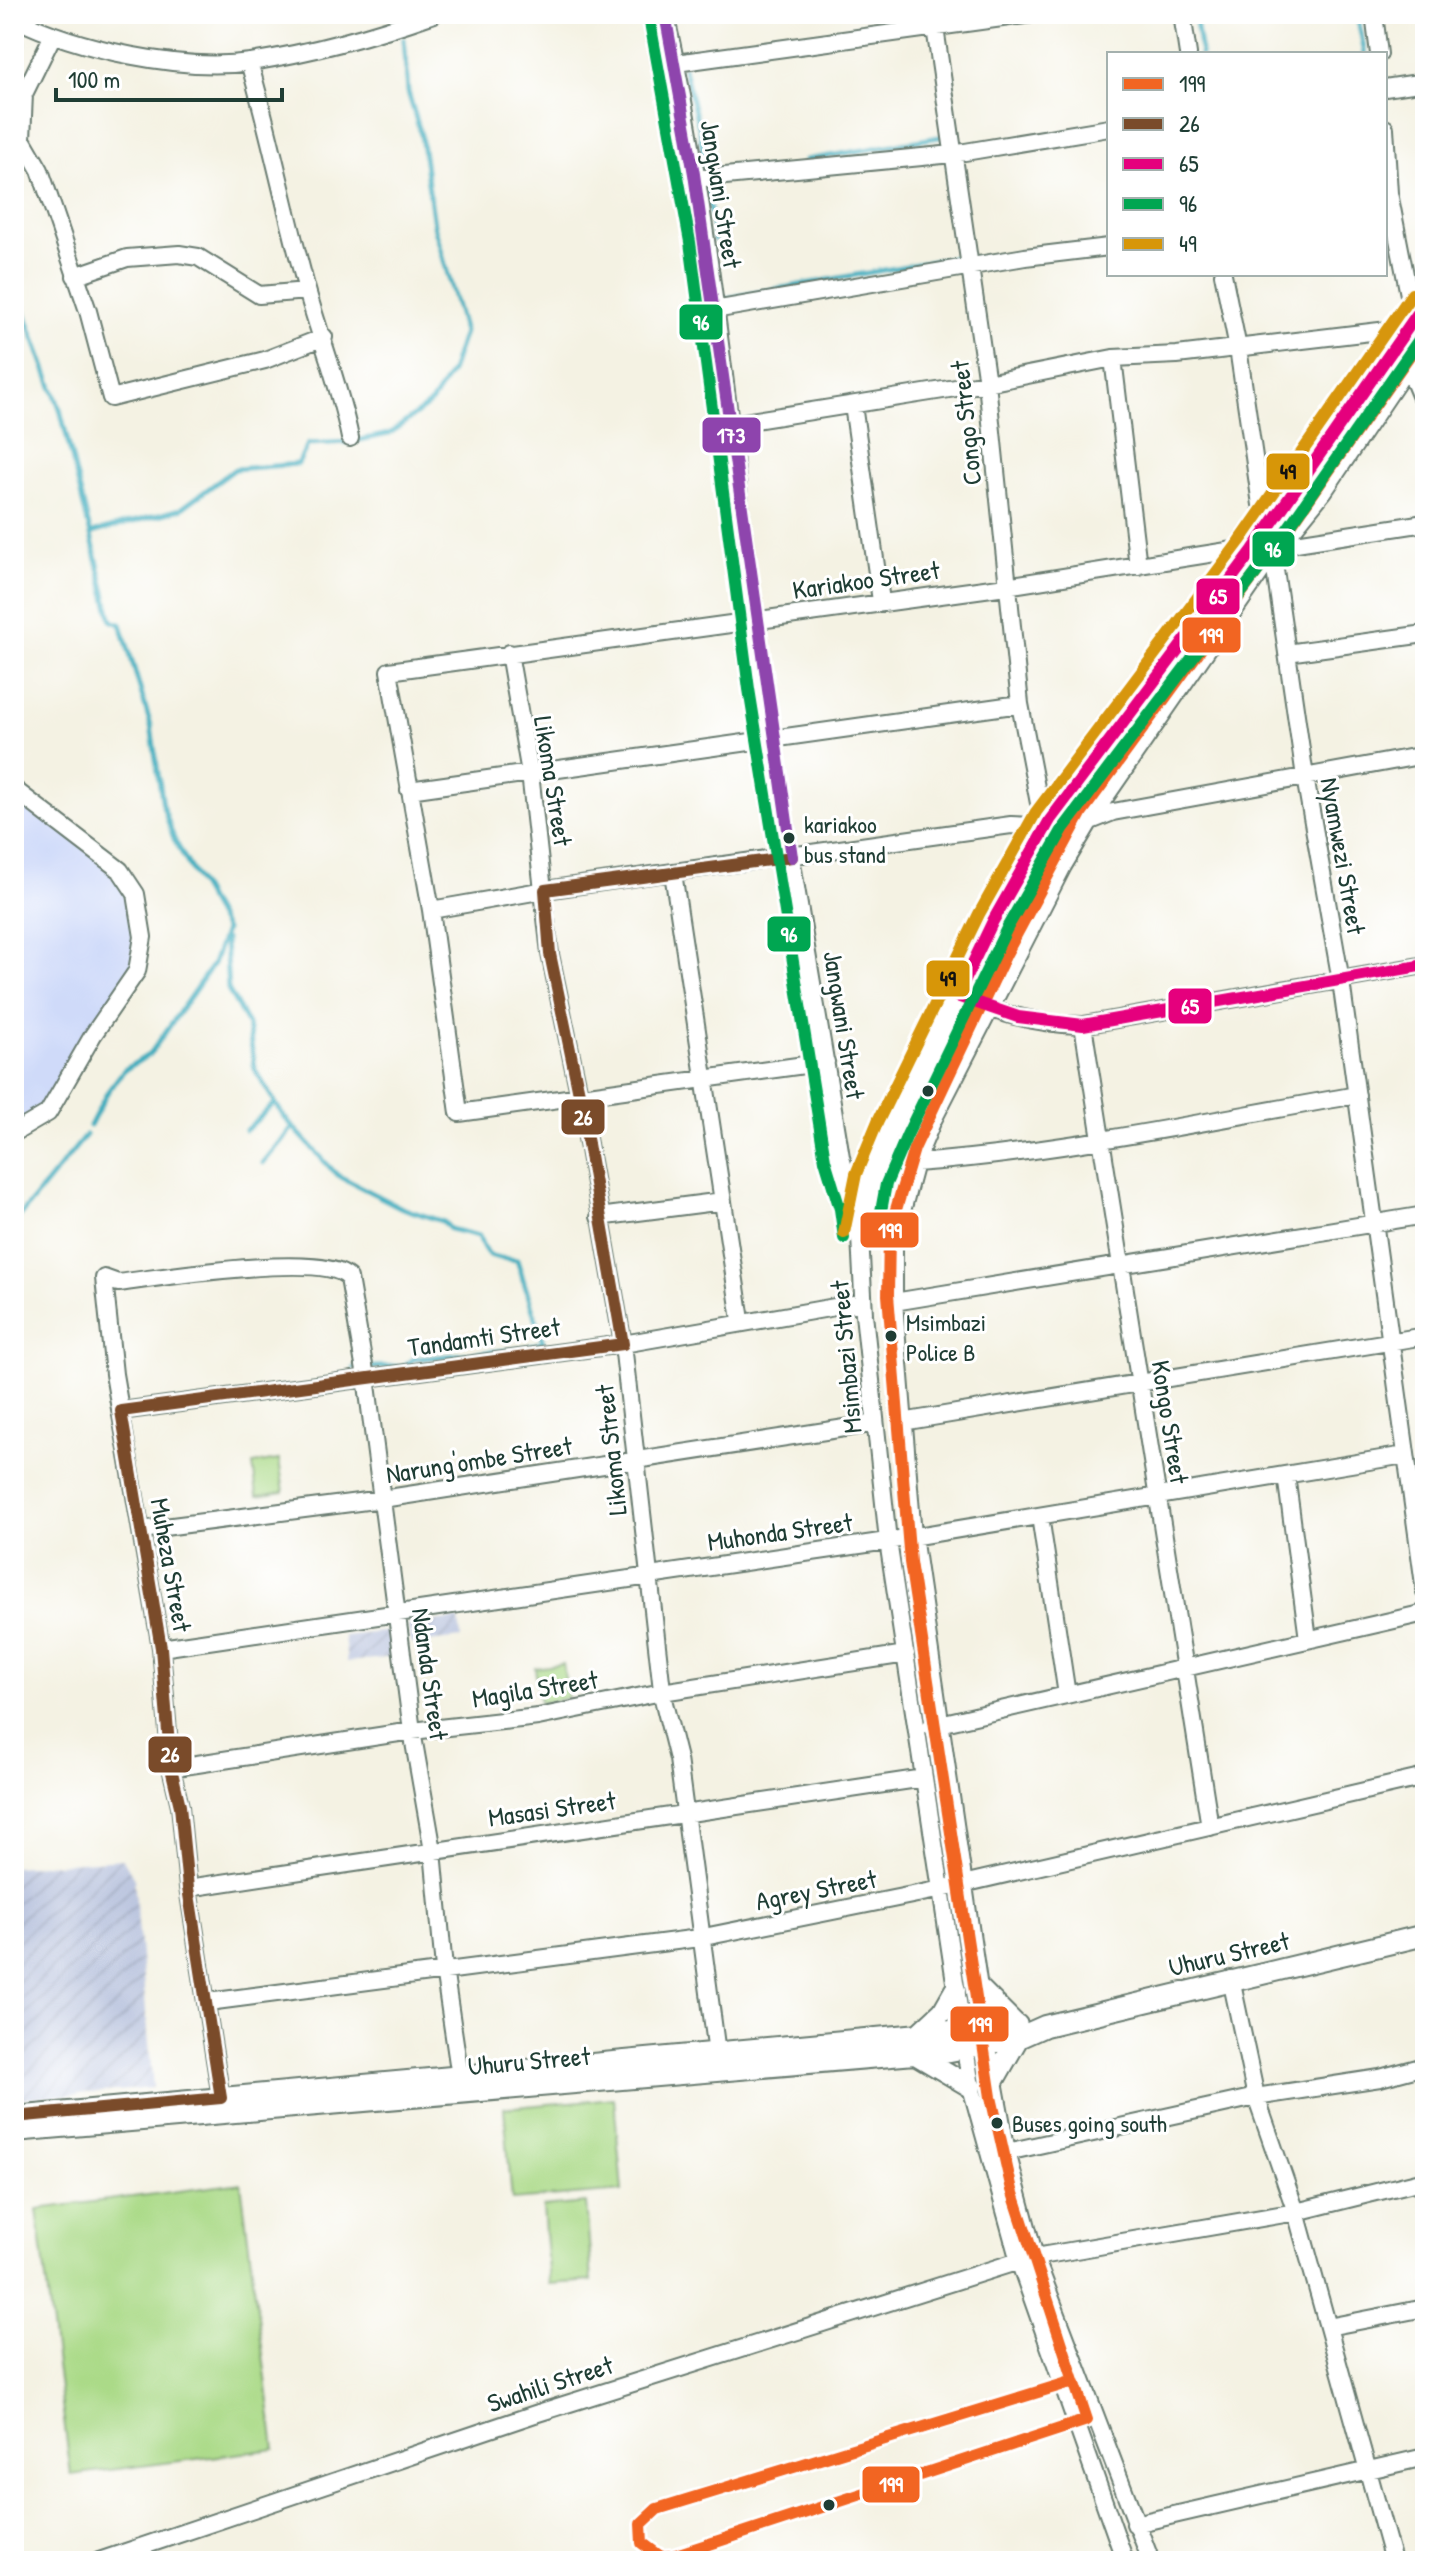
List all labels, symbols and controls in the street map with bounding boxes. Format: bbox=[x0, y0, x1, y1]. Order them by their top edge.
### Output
scale bar bbox=[56, 52, 282, 102]
legend bbox=[1107, 52, 1387, 276]
text: 100 m bbox=[68, 63, 120, 95]
text: 199 bbox=[1179, 67, 1206, 99]
text: 26 bbox=[1179, 107, 1200, 139]
street label: Jangwani Street bbox=[693, 117, 751, 272]
text: 65 bbox=[1179, 147, 1199, 179]
text: 96 bbox=[1179, 187, 1197, 219]
text: 49 bbox=[1179, 227, 1197, 259]
line badge: 96 bbox=[678, 303, 724, 341]
text: 96 bbox=[693, 307, 710, 337]
street label: Congo Street bbox=[941, 358, 989, 487]
line badge: 173 bbox=[701, 416, 762, 454]
text: 173 bbox=[717, 420, 746, 450]
line badge: 49 bbox=[1265, 452, 1311, 491]
text: 49 bbox=[1280, 456, 1296, 486]
line badge: 96 bbox=[1251, 530, 1296, 568]
text: 96 bbox=[1265, 534, 1282, 564]
street label: Kariakoo Street bbox=[790, 552, 943, 607]
line badge: 65 bbox=[1195, 577, 1241, 616]
text: 65 bbox=[1209, 581, 1228, 611]
line badge: 199 bbox=[1181, 616, 1242, 654]
text: 199 bbox=[1199, 620, 1223, 650]
street label: Likoma Street bbox=[526, 713, 581, 849]
street label: Nyamwezi Street bbox=[1312, 775, 1375, 938]
place label: kariakoo bus stand bbox=[804, 808, 885, 870]
marker: kariakoo bus stand bbox=[781, 830, 797, 846]
line badge: 96 bbox=[766, 915, 812, 953]
text: 96 bbox=[781, 919, 798, 949]
street label: Jangwani Street bbox=[816, 948, 874, 1103]
line badge: 49 bbox=[925, 959, 971, 998]
text: 49 bbox=[940, 963, 956, 993]
line badge: 65 bbox=[1167, 987, 1213, 1025]
text: 65 bbox=[1181, 991, 1200, 1021]
unlabelled marker bbox=[920, 1083, 936, 1099]
line badge: 26 bbox=[560, 1098, 606, 1136]
text: 26 bbox=[573, 1102, 593, 1132]
line badge: 199 bbox=[859, 1211, 920, 1249]
text: 199 bbox=[878, 1215, 902, 1245]
street label: Msimbazi Street bbox=[821, 1278, 870, 1435]
place label: Msimbazi Police B bbox=[906, 1306, 986, 1368]
street label: Tandamti Street bbox=[406, 1308, 563, 1365]
marker: Msimbazi Police B bbox=[883, 1328, 899, 1344]
street label: Kongo Street bbox=[1143, 1358, 1198, 1487]
street label: Likoma Street bbox=[586, 1382, 635, 1517]
street label: Narung'ombe Street bbox=[383, 1427, 575, 1491]
street label: Muheza Street bbox=[143, 1495, 201, 1635]
street label: Muhonda Street bbox=[705, 1504, 856, 1559]
street label: Ndanda Street bbox=[404, 1606, 457, 1743]
street label: Magila Street bbox=[470, 1661, 601, 1716]
line badge: 26 bbox=[147, 1735, 193, 1774]
text: 26 bbox=[160, 1739, 180, 1769]
street label: Masasi Street bbox=[486, 1782, 619, 1835]
street label: Agrey Street bbox=[753, 1860, 880, 1918]
street label: Uhuru Street bbox=[1165, 1922, 1294, 1984]
line badge: 199 bbox=[949, 2005, 1010, 2043]
text: 199 bbox=[968, 2009, 992, 2039]
street label: Uhuru Street bbox=[466, 2038, 593, 2083]
place label: Buses going south bbox=[1012, 2107, 1167, 2139]
marker: Buses going south bbox=[989, 2115, 1005, 2131]
street label: Swahili Street bbox=[483, 2346, 618, 2420]
line badge: 199 bbox=[861, 2465, 921, 2504]
text: 199 bbox=[879, 2469, 903, 2499]
unlabelled marker bbox=[821, 2497, 837, 2513]

